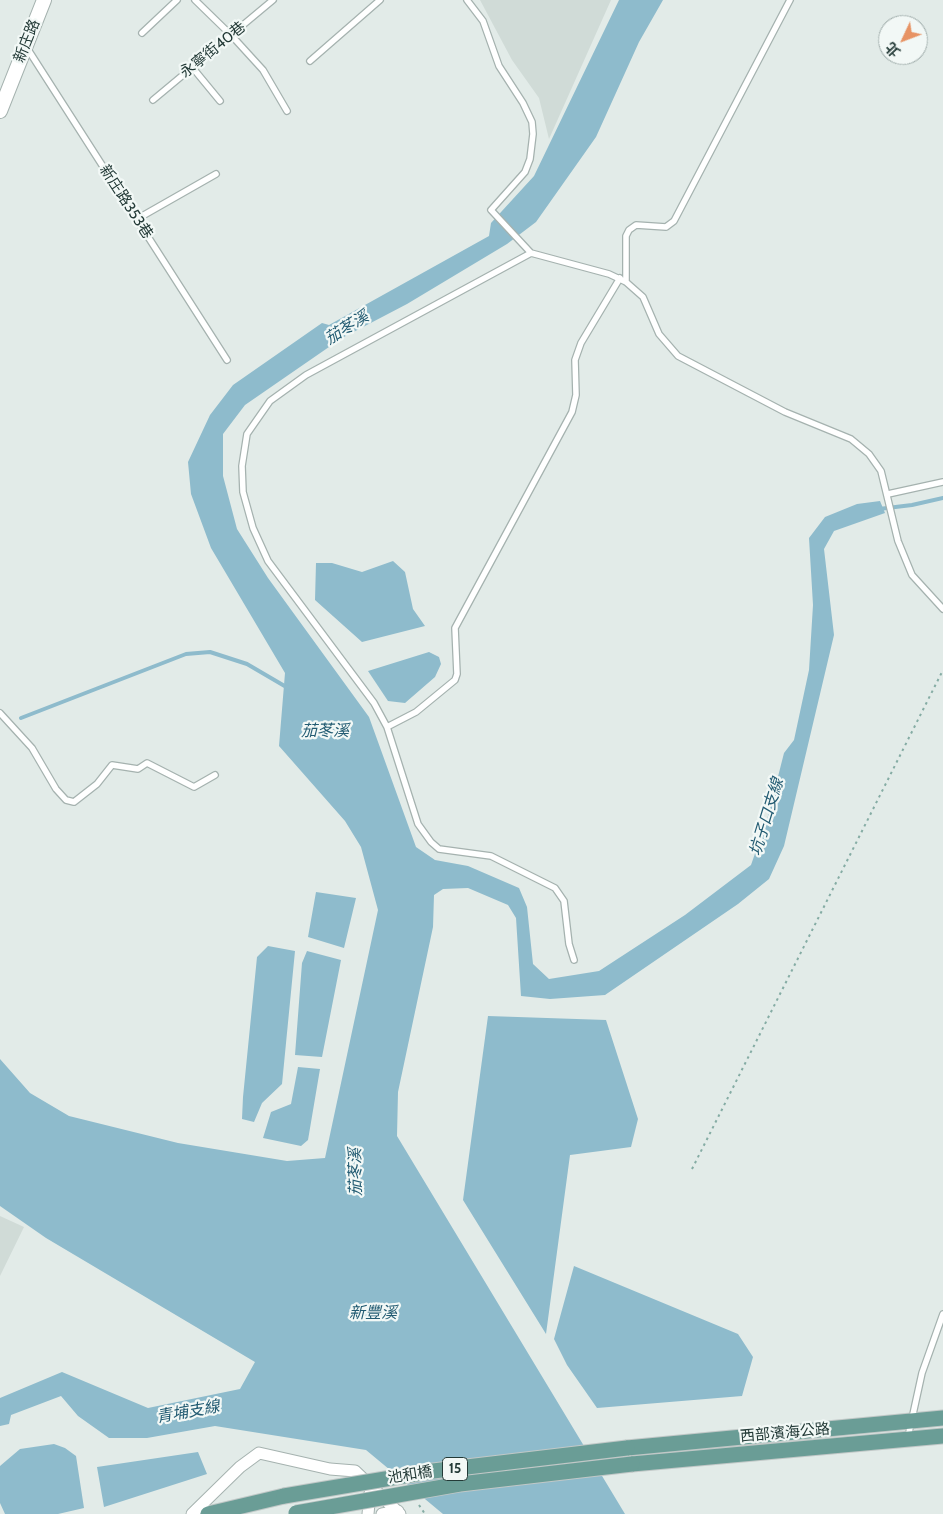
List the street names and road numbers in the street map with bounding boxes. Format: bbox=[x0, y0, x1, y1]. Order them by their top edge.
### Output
street label: 新庄路 bbox=[10, 17, 44, 65]
street label: 永寧街40巷 bbox=[177, 18, 249, 82]
street label: 新庄路353巷 bbox=[95, 162, 157, 242]
street label: 西部濱海公路 bbox=[739, 1420, 831, 1446]
road number: 15 bbox=[442, 1458, 468, 1480]
street label: 池和橋 bbox=[386, 1463, 434, 1487]

